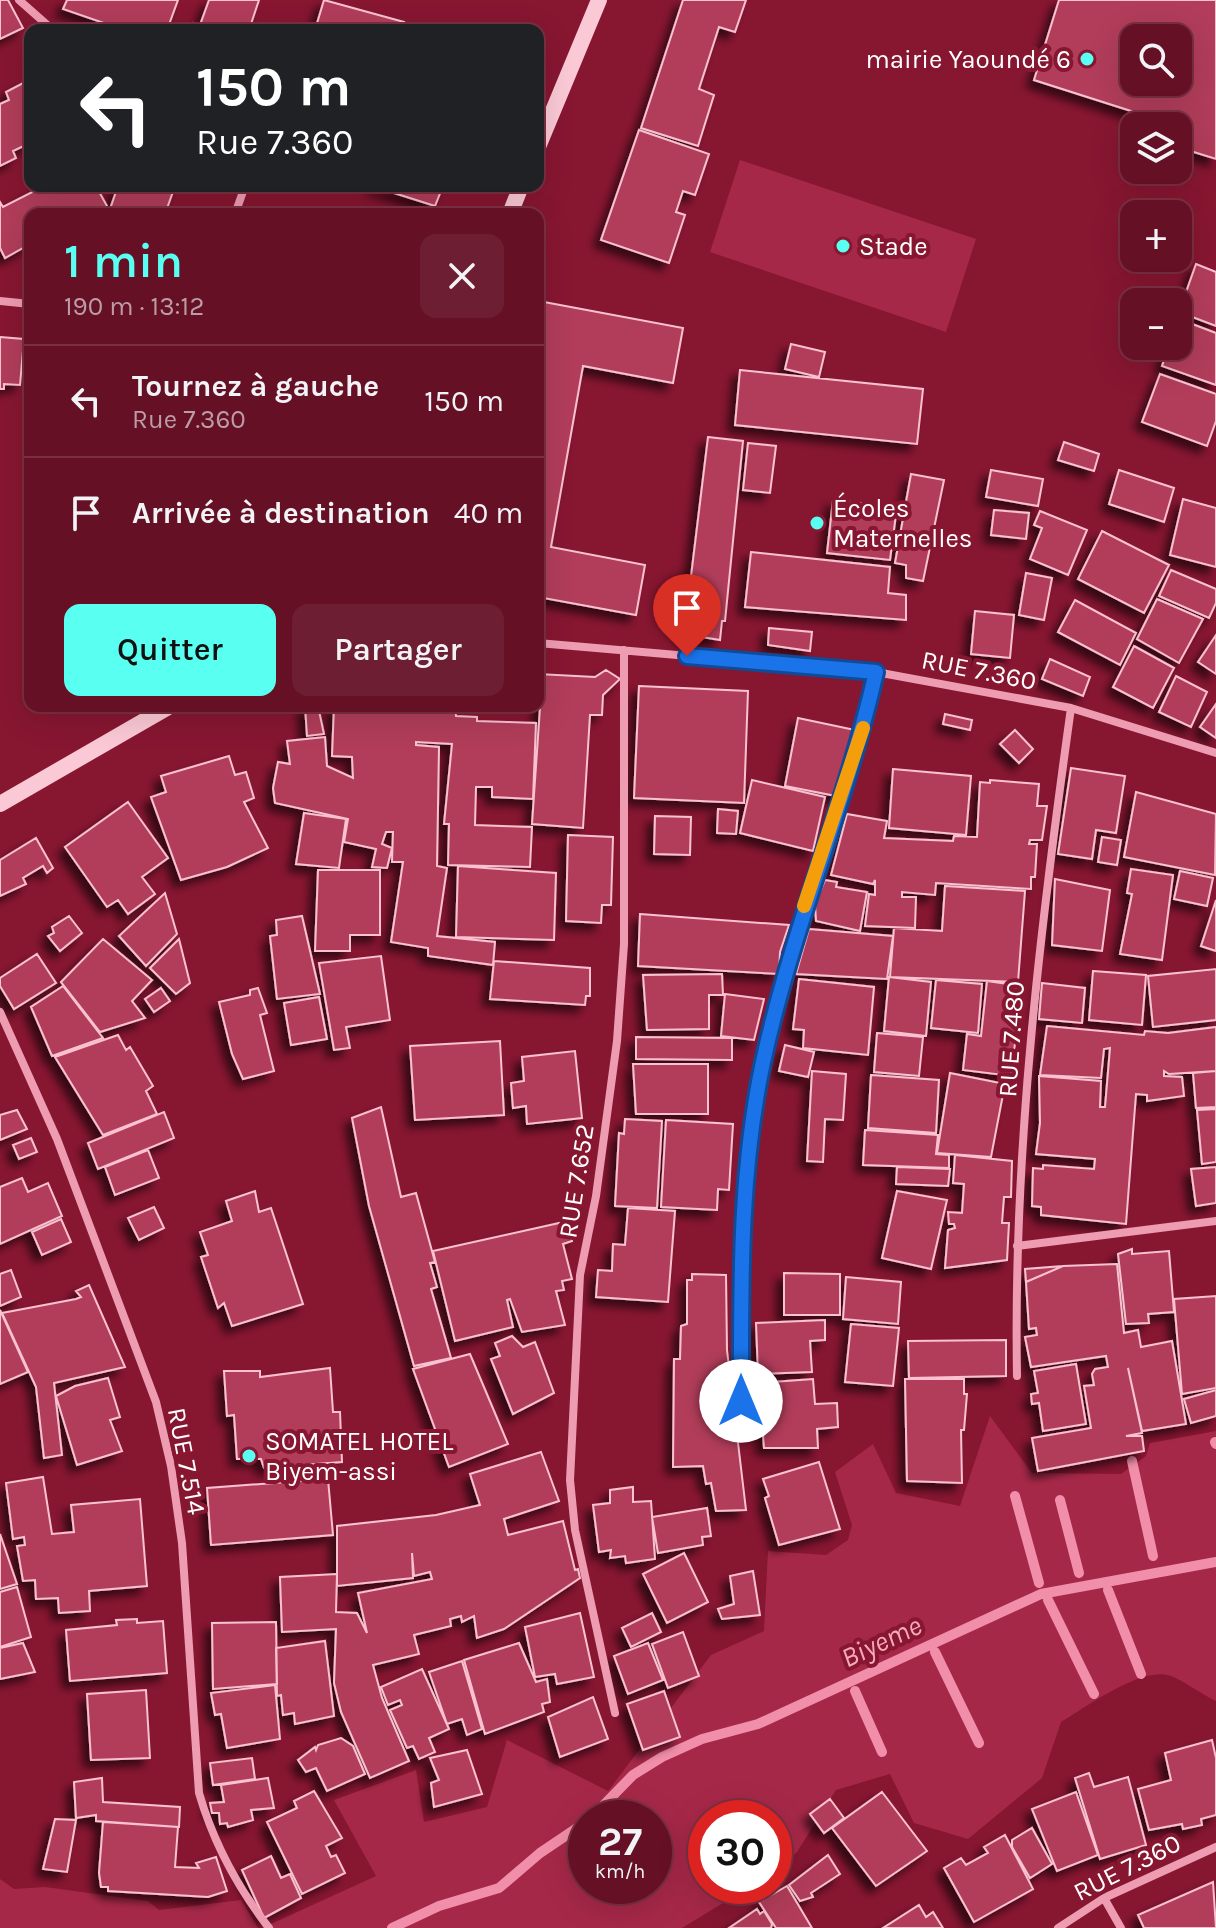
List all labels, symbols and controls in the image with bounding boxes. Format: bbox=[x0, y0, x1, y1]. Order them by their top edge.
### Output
map controls bbox=[1120, 24, 1192, 360]
button: search bbox=[1120, 24, 1192, 96]
place label: mairie Yaoundé 6 bbox=[865, 44, 1071, 75]
marker: mairie Yaoundé 6 bbox=[1078, 50, 1096, 68]
text: 150 m bbox=[196, 54, 351, 119]
icon: left bbox=[64, 56, 168, 160]
button: layers bbox=[1120, 112, 1192, 184]
text: Rue 7.360 bbox=[196, 121, 353, 163]
button: + bbox=[1120, 200, 1192, 272]
place label: Stade bbox=[859, 231, 928, 262]
text: 1 min bbox=[64, 233, 183, 289]
button: close bbox=[420, 234, 504, 318]
marker: Stade bbox=[834, 237, 852, 255]
button: − bbox=[1120, 288, 1192, 360]
text: 190 m · 13:12 bbox=[64, 291, 204, 322]
text: Tournez à gauche bbox=[132, 368, 379, 404]
icon: left bbox=[64, 379, 108, 423]
text: 150 m bbox=[424, 383, 504, 419]
text: Rue 7.360 bbox=[132, 404, 246, 435]
icon: arrive bbox=[64, 491, 108, 535]
place label: Écoles Maternelles bbox=[833, 492, 972, 554]
text: Arrivée à destination bbox=[132, 495, 430, 531]
text: 40 m bbox=[454, 495, 523, 531]
marker: Écoles Maternelles bbox=[808, 514, 826, 532]
pin bbox=[653, 574, 721, 656]
icon: arrive bbox=[665, 586, 709, 630]
button: Quitter bbox=[64, 604, 276, 696]
button: Partager bbox=[292, 604, 504, 696]
street label: RUE 7.360 bbox=[919, 644, 1039, 697]
street label: RUE 7.480 bbox=[992, 980, 1031, 1098]
street label: RUE 7.652 bbox=[552, 1122, 601, 1240]
position arrow bbox=[699, 1359, 783, 1443]
street label: RUE 7.514 bbox=[161, 1405, 212, 1517]
place label: SOMATEL HOTEL Biyem-assi bbox=[265, 1426, 453, 1487]
marker: SOMATEL HOTEL Biyem-assi bbox=[240, 1447, 258, 1465]
water label: Biyeme bbox=[836, 1609, 927, 1674]
speed limit sign: 30 bbox=[688, 1800, 792, 1904]
text: 27 bbox=[598, 1818, 642, 1865]
street label: RUE 7.360 bbox=[1068, 1827, 1186, 1908]
text: km/h bbox=[595, 1860, 645, 1883]

